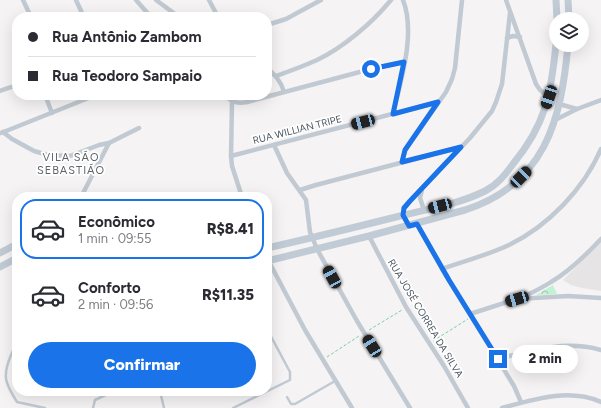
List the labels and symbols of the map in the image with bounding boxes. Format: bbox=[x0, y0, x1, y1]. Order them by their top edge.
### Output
route start bbox=[362, 60, 380, 78]
car bbox=[539, 84, 559, 110]
street label: RUA WILLIAN TRIPE bbox=[251, 112, 343, 147]
car bbox=[350, 113, 376, 131]
district label: VILA SÃO SEBASTIÃO bbox=[37, 150, 105, 177]
car bbox=[508, 164, 534, 190]
car bbox=[427, 197, 453, 215]
street label: RUA JOSÉ CORREA DA SILVA bbox=[385, 257, 466, 380]
car bbox=[321, 264, 343, 290]
car bbox=[504, 290, 530, 308]
car bbox=[361, 333, 383, 359]
callout: 2 min bbox=[512, 345, 578, 373]
route end bbox=[489, 350, 507, 368]

